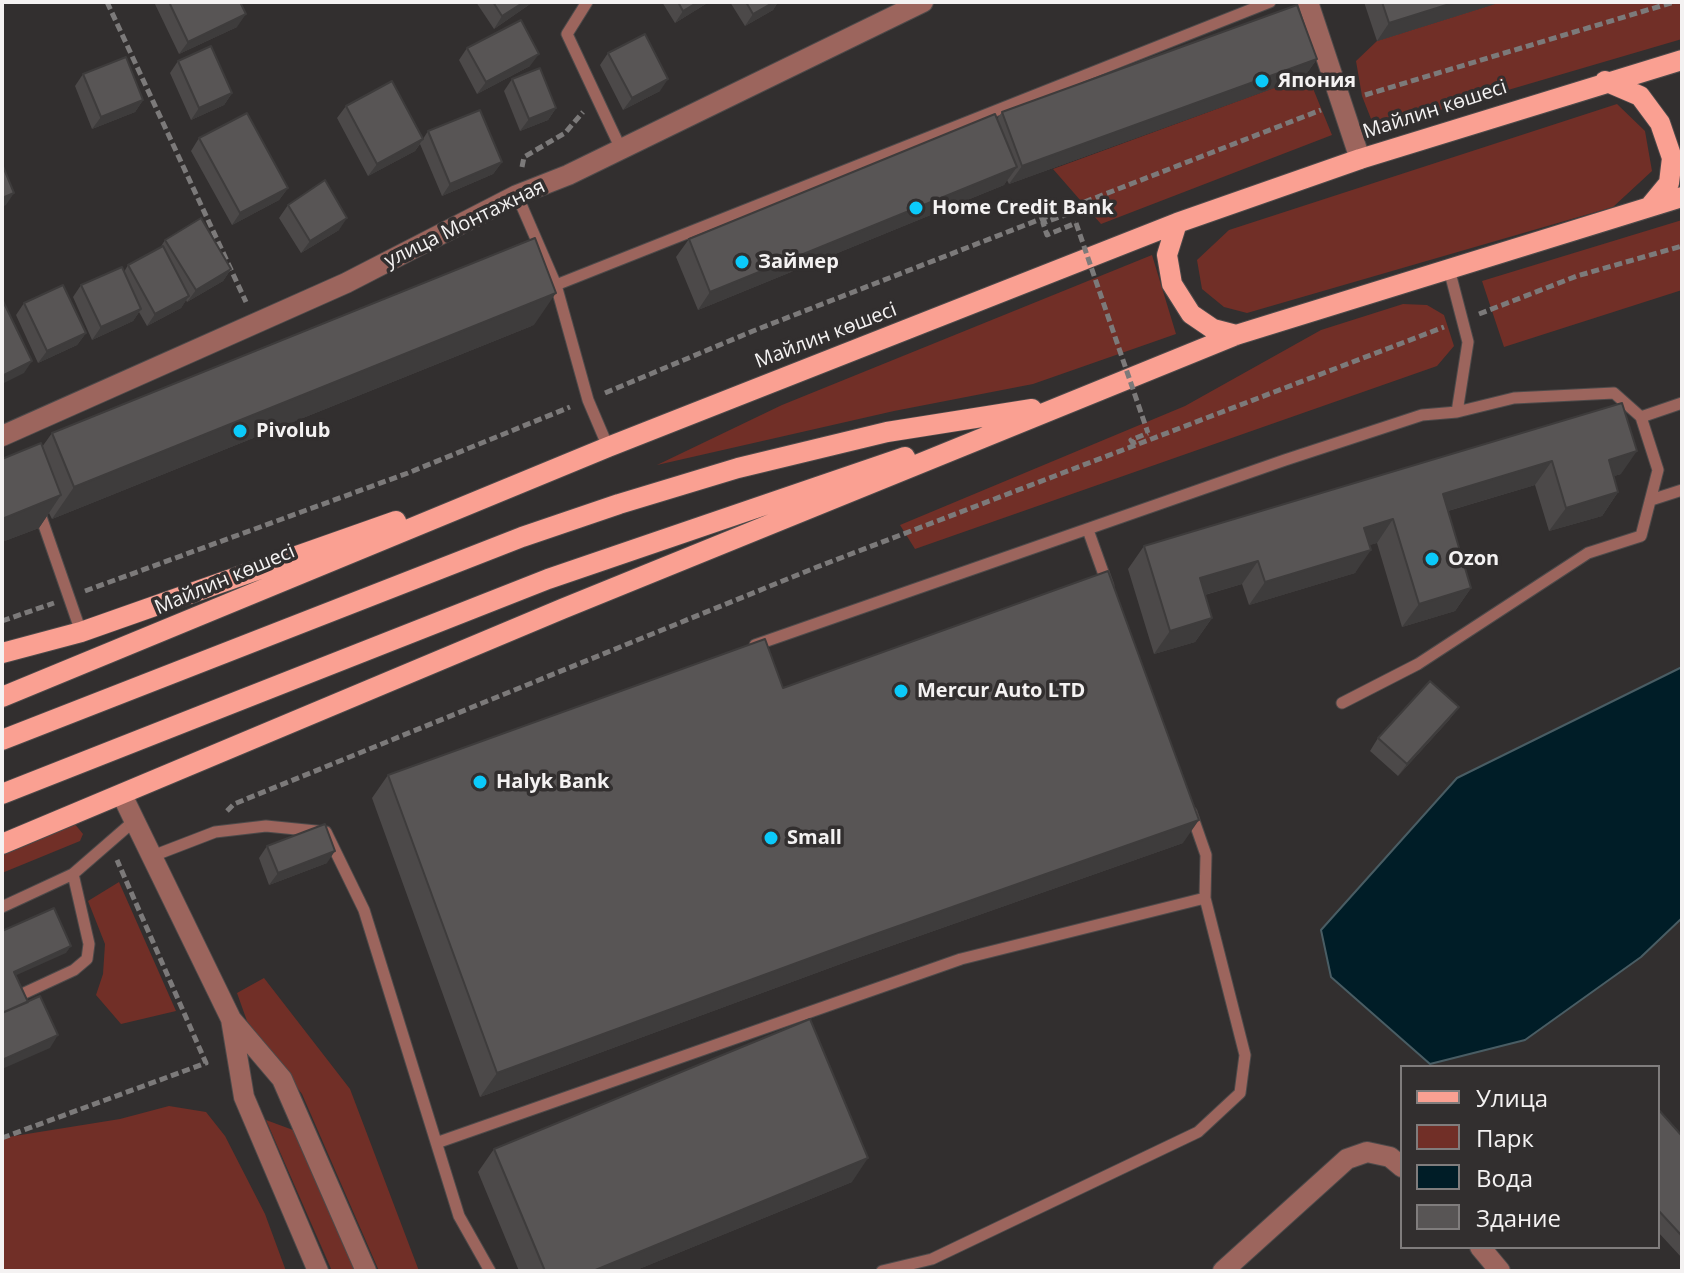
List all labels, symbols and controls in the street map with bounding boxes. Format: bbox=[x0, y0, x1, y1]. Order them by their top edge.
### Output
place label: Япония bbox=[1278, 69, 1356, 93]
marker: Япония bbox=[1253, 72, 1271, 90]
street label: Майлин көшесі bbox=[1360, 75, 1510, 145]
street label: улица Монтажная bbox=[381, 175, 549, 273]
place label: Home Credit Bank bbox=[932, 196, 1114, 220]
marker: Home Credit Bank bbox=[907, 199, 925, 217]
place label: Займер bbox=[758, 250, 839, 274]
marker: Займер bbox=[733, 253, 751, 271]
street label: Майлин көшесі bbox=[752, 298, 900, 374]
place label: Pivolub bbox=[256, 419, 330, 443]
marker: Pivolub bbox=[231, 422, 249, 440]
street label: Майлин көшесі bbox=[151, 540, 299, 620]
place label: Ozon bbox=[1448, 547, 1499, 571]
marker: Ozon bbox=[1423, 550, 1441, 568]
place label: Mercur Auto LTD bbox=[917, 679, 1085, 703]
marker: Mercur Auto LTD bbox=[892, 682, 910, 700]
place label: Halyk Bank bbox=[496, 770, 610, 794]
marker: Halyk Bank bbox=[471, 773, 489, 791]
place label: Small bbox=[787, 826, 842, 850]
marker: Small bbox=[762, 829, 780, 847]
legend bbox=[1400, 1065, 1660, 1249]
text: Улица bbox=[1476, 1081, 1548, 1114]
text: Парк bbox=[1476, 1121, 1534, 1154]
text: Вода bbox=[1476, 1161, 1533, 1194]
text: Здание bbox=[1476, 1201, 1561, 1234]

